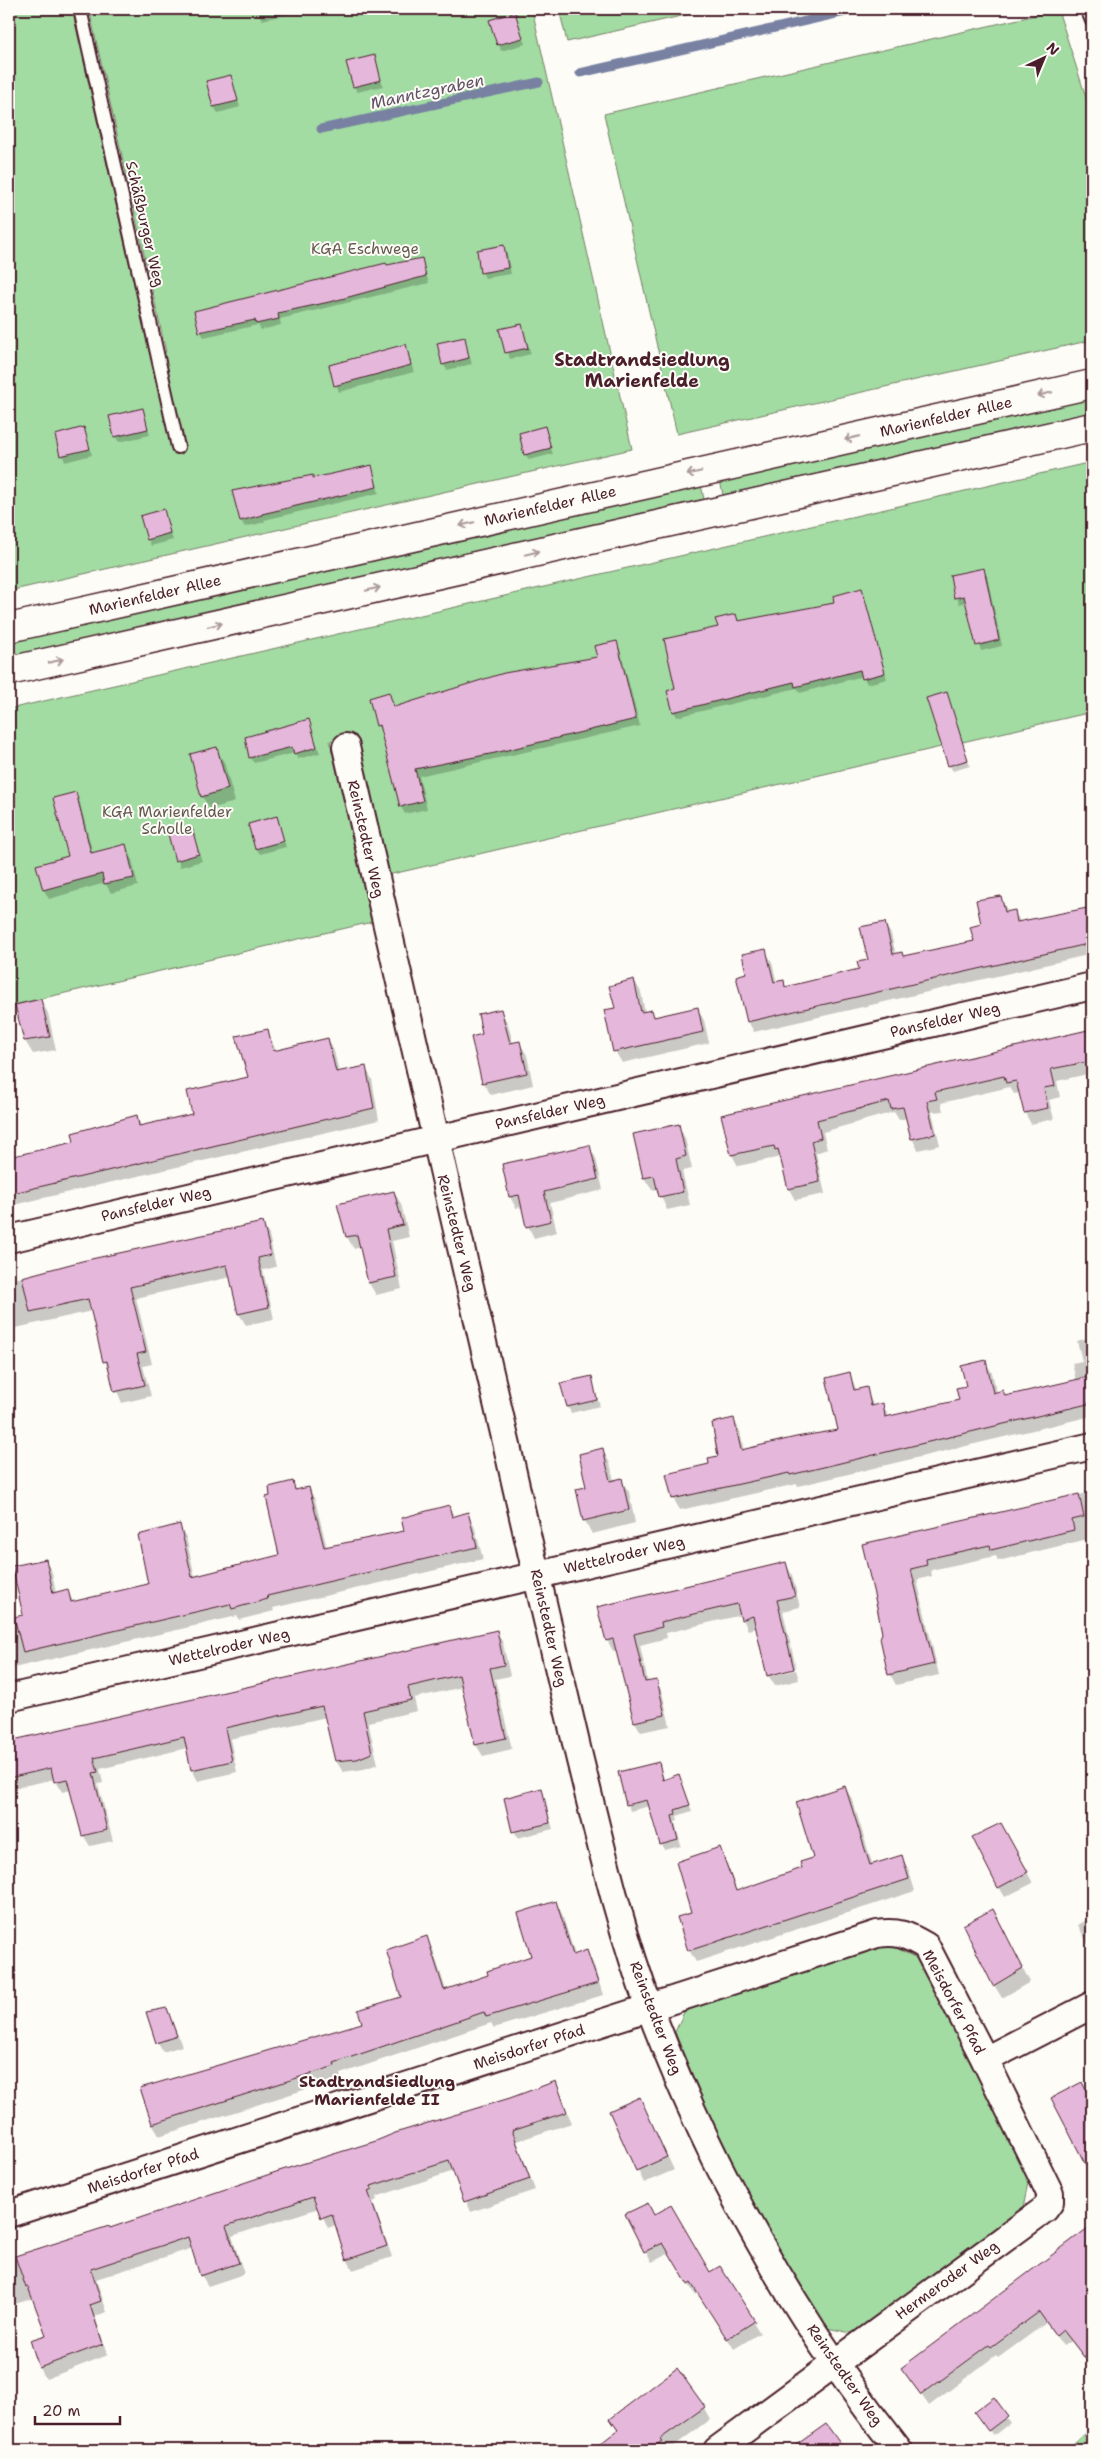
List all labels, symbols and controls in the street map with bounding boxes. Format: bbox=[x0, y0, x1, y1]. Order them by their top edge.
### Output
north arrow bbox=[1018, 32, 1068, 82]
text: N bbox=[1043, 38, 1063, 59]
water label: Manntzgraben bbox=[368, 69, 486, 114]
street label: Schäßburger Weg bbox=[121, 159, 169, 289]
park label: KGA Eschwege bbox=[311, 239, 419, 259]
district label: Stadtrandsiedlung Marienfelde bbox=[554, 348, 730, 393]
one-way arrow bbox=[1037, 390, 1053, 399]
street label: Marienfelder Allee bbox=[878, 392, 1014, 442]
one-way arrow bbox=[844, 434, 860, 443]
one-way arrow bbox=[686, 469, 702, 479]
street label: Marienfelder Allee bbox=[482, 481, 618, 531]
one-way arrow bbox=[459, 520, 475, 530]
one-way arrow bbox=[523, 548, 539, 557]
street label: Marienfelder Allee bbox=[87, 570, 223, 620]
one-way arrow bbox=[365, 584, 381, 593]
one-way arrow bbox=[206, 620, 222, 629]
one-way arrow bbox=[48, 656, 64, 665]
street label: Reinstedter Weg bbox=[343, 778, 389, 900]
park label: KGA Marienfelder Scholle bbox=[102, 802, 232, 839]
street label: Pansfelder Weg bbox=[888, 998, 1002, 1042]
street label: Pansfelder Weg bbox=[493, 1090, 607, 1134]
street label: Reinstedter Weg bbox=[433, 1172, 481, 1294]
street label: Pansfelder Weg bbox=[99, 1182, 213, 1226]
street label: Wettelroder Weg bbox=[561, 1531, 687, 1579]
street label: Reinstedter Weg bbox=[526, 1567, 572, 1689]
street label: Wettelroder Weg bbox=[166, 1623, 292, 1671]
street label: Meisdorfer Pfad bbox=[918, 1946, 990, 2058]
street label: Reinstedter Weg bbox=[625, 1958, 687, 2078]
street label: Meisdorfer Pfad bbox=[471, 2019, 588, 2074]
district label: Stadtrandsiedlung Marienfelde II bbox=[299, 2071, 455, 2110]
street label: Meisdorfer Pfad bbox=[85, 2143, 202, 2198]
street label: Hermeroder Weg bbox=[891, 2236, 1003, 2324]
street label: Reinstedter Weg bbox=[802, 2320, 888, 2430]
scale bar bbox=[35, 2394, 120, 2426]
text: 20 m bbox=[42, 2401, 81, 2421]

